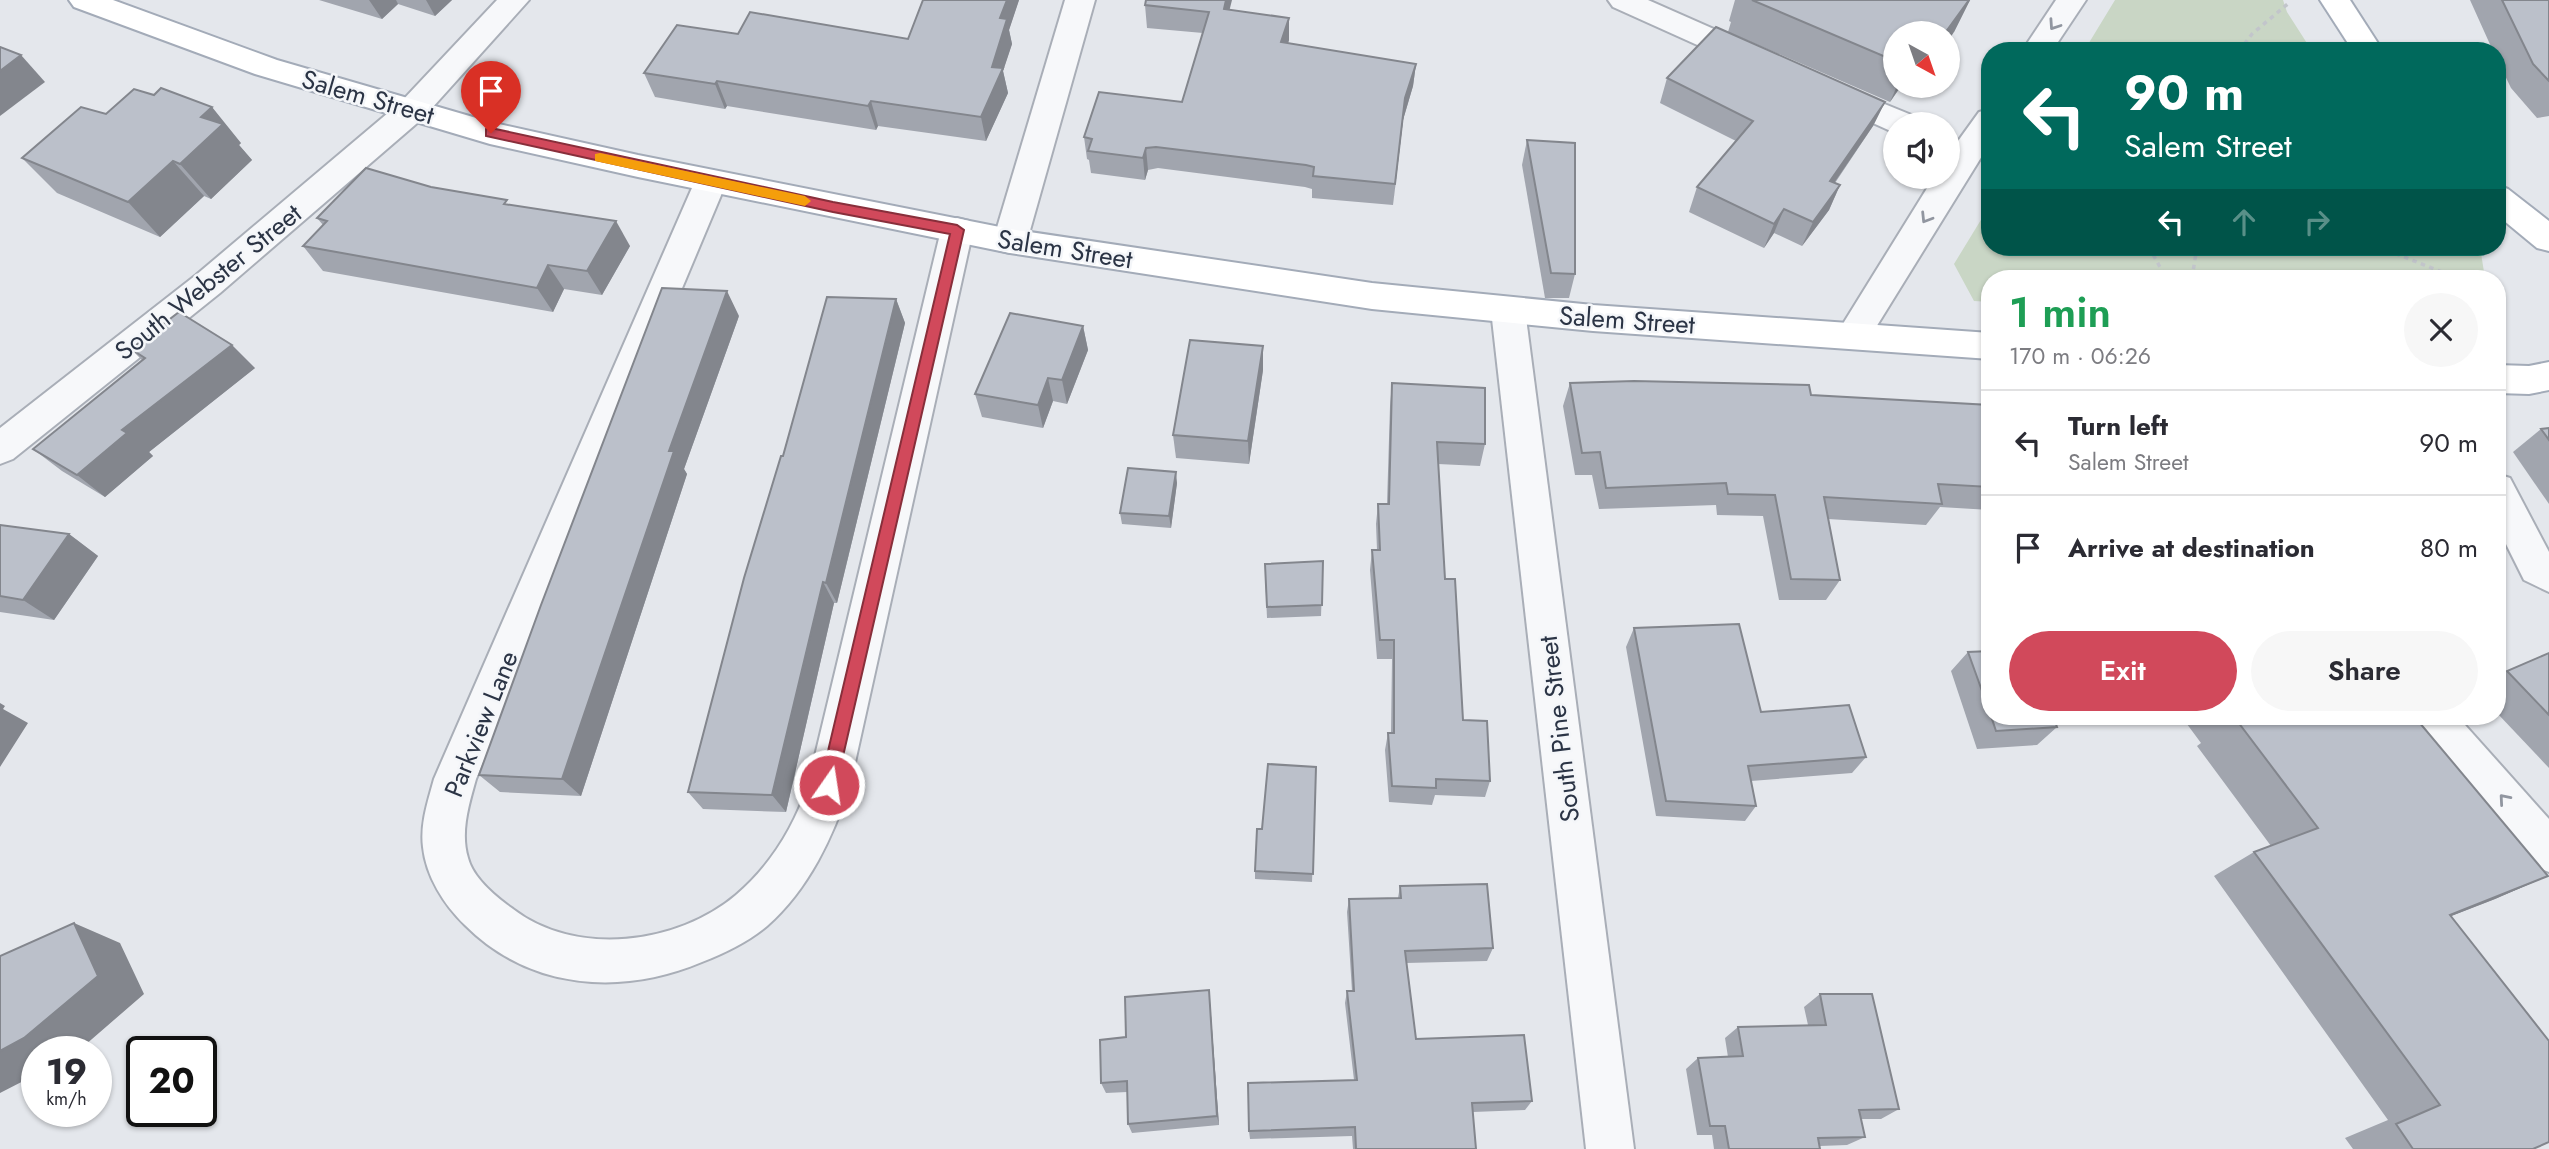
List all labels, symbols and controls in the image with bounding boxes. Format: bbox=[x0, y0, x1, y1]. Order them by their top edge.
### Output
one-way arrow bbox=[2049, 18, 2062, 31]
north arrow bbox=[1883, 21, 1960, 98]
map controls bbox=[1883, 21, 1960, 189]
text: 90 m bbox=[2124, 58, 2244, 128]
street label: Salem Street bbox=[297, 60, 439, 134]
pin bbox=[461, 61, 521, 133]
icon: left bbox=[2009, 70, 2100, 161]
icon: arrive bbox=[472, 72, 510, 110]
button: sound bbox=[1883, 112, 1960, 189]
text: Salem Street bbox=[2124, 123, 2292, 169]
street label: South Webster Street bbox=[106, 194, 310, 369]
icon: left bbox=[2152, 203, 2190, 241]
icon: ahead bbox=[2225, 203, 2263, 241]
icon: right bbox=[2298, 203, 2336, 241]
one-way arrow bbox=[1921, 211, 1934, 224]
street label: Salem Street bbox=[995, 220, 1136, 279]
text: 1 min bbox=[2009, 282, 2111, 343]
button: close bbox=[2404, 293, 2478, 367]
street label: Salem Street bbox=[1558, 296, 1697, 344]
text: 170 m · 06:26 bbox=[2009, 339, 2151, 373]
text: Turn left bbox=[2068, 407, 2168, 445]
icon: left bbox=[2009, 424, 2047, 462]
text: 90 m bbox=[2419, 424, 2478, 462]
text: Salem Street bbox=[2068, 445, 2189, 479]
icon: arrive bbox=[2009, 529, 2047, 567]
text: Arrive at destination bbox=[2068, 529, 2315, 567]
text: 80 m bbox=[2420, 529, 2478, 567]
button: Exit bbox=[2009, 631, 2237, 711]
button: Share bbox=[2251, 631, 2478, 711]
street label: South Pine Street bbox=[1529, 633, 1589, 824]
street label: Parkview Lane bbox=[434, 645, 528, 803]
position arrow bbox=[792, 748, 866, 822]
one-way arrow bbox=[2500, 794, 2512, 807]
speed limit sign: 20 bbox=[126, 1036, 217, 1127]
text: 19 bbox=[46, 1047, 87, 1097]
text: km/h bbox=[46, 1086, 87, 1112]

